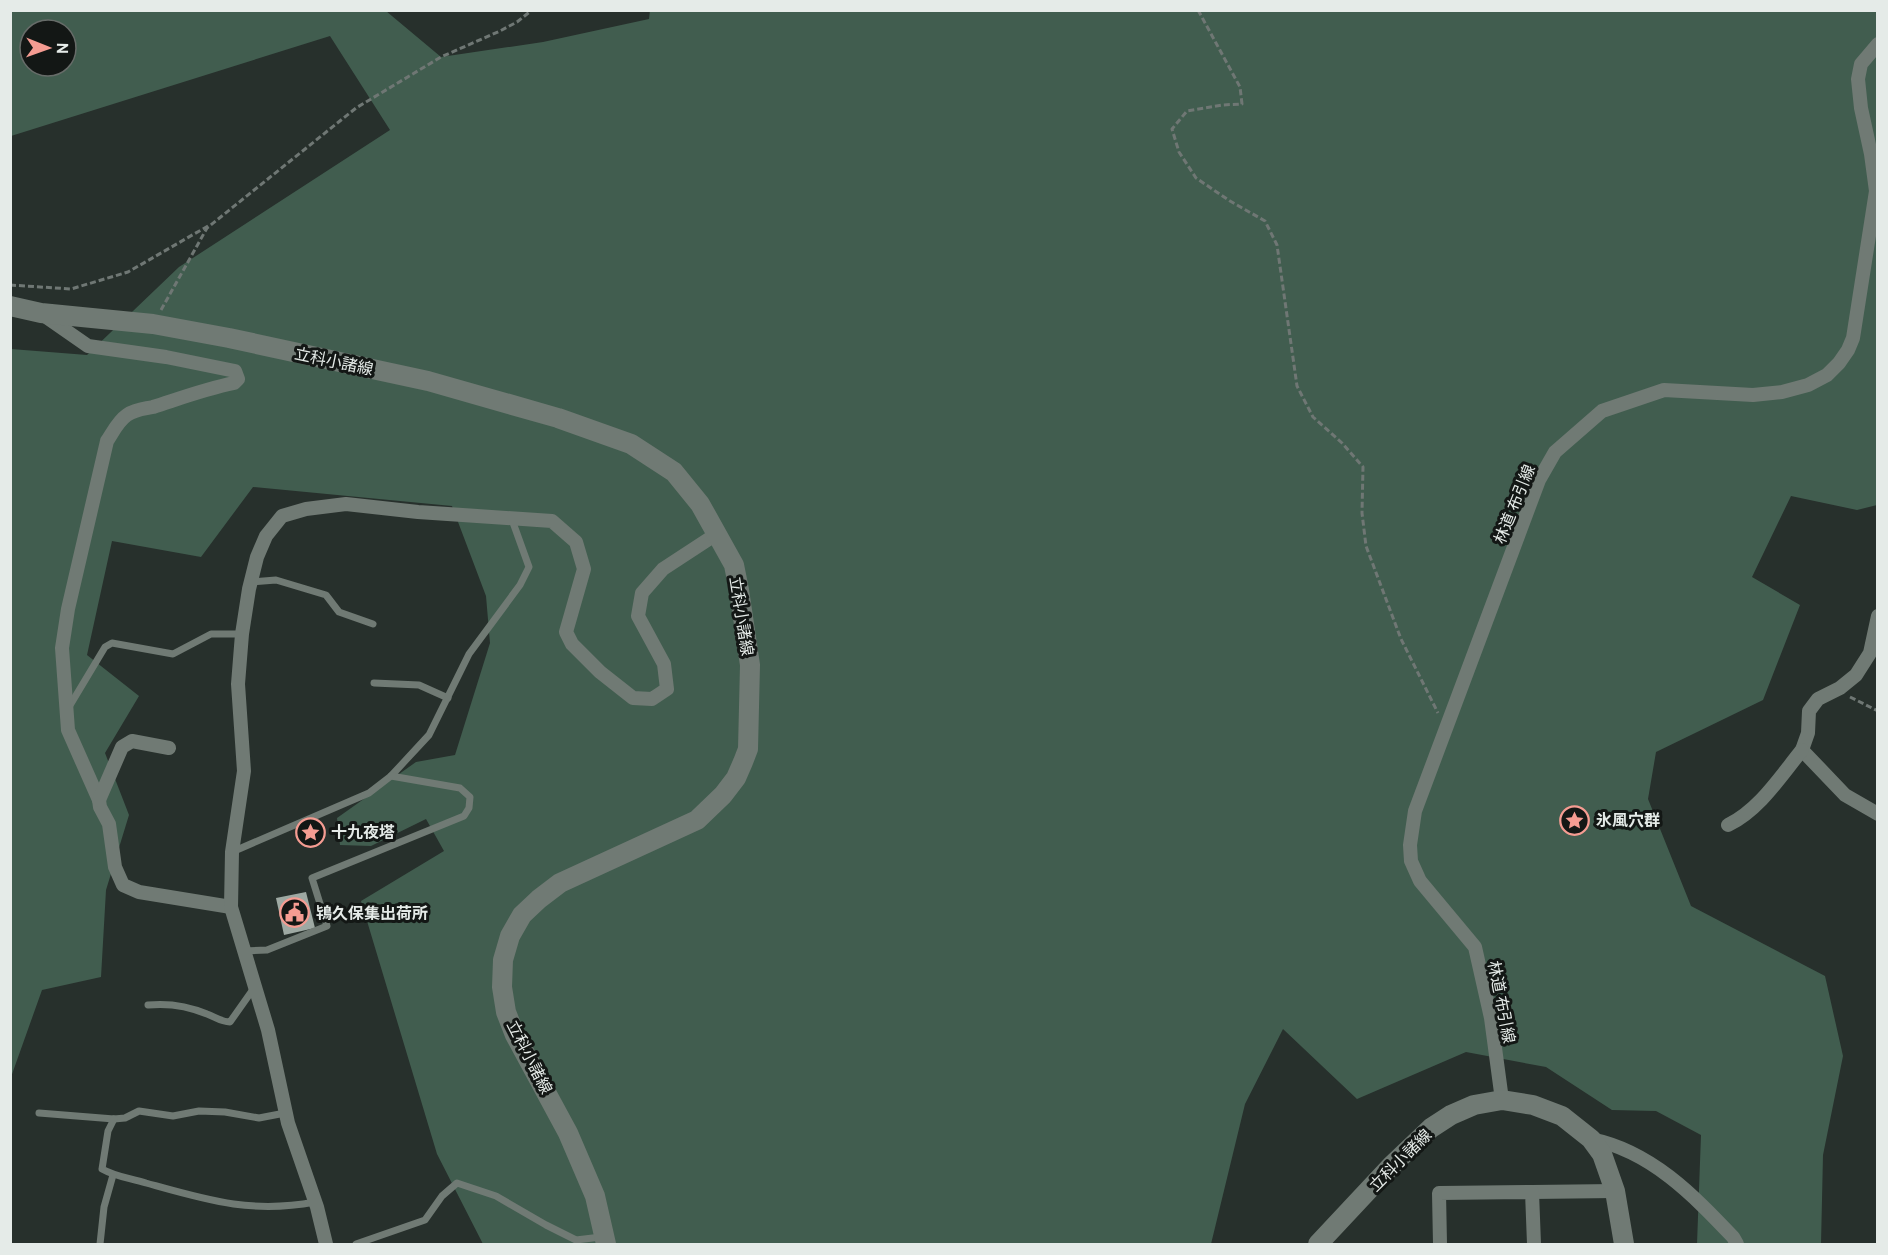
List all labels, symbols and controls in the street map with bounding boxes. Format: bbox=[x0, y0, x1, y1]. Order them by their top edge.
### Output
north arrow bbox=[18, 18, 78, 78]
text: N bbox=[51, 42, 71, 54]
street label: 立科小諸線 bbox=[292, 345, 375, 381]
street label: 林道 布引線 bbox=[1491, 462, 1541, 547]
street label: 立科小諸線 bbox=[724, 575, 756, 657]
place icon: 氷風穴群 bbox=[1559, 804, 1591, 836]
place label: 氷風穴群 bbox=[1596, 812, 1660, 832]
place icon: 十九夜塔 bbox=[294, 816, 326, 848]
place label: 十九夜塔 bbox=[331, 824, 395, 844]
public building icon: 鴇久保集出荷所 bbox=[279, 897, 311, 929]
place label: 鴇久保集出荷所 bbox=[316, 904, 428, 925]
street label: 林道 布引線 bbox=[1482, 959, 1518, 1045]
street label: 立科小諸線 bbox=[501, 1018, 555, 1098]
street label: 立科小諸線 bbox=[1366, 1126, 1437, 1197]

